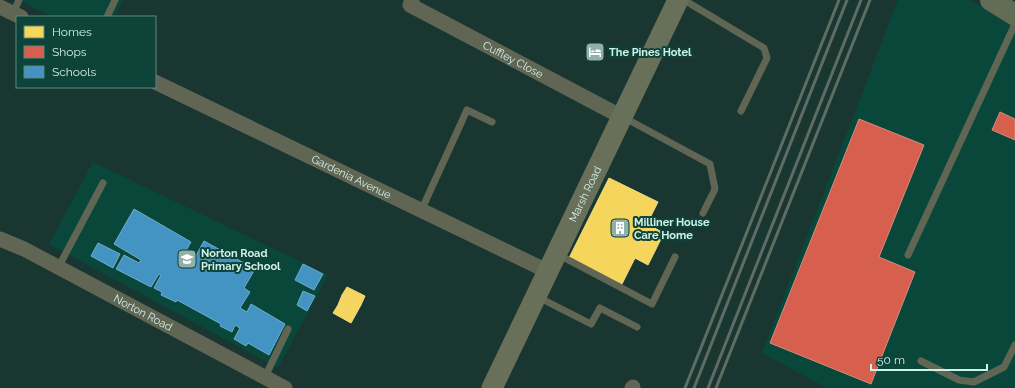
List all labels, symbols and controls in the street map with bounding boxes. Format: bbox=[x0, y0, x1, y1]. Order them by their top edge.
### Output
legend bbox=[16, 16, 156, 88]
text: Homes bbox=[52, 25, 92, 39]
street label: Cuffley Close bbox=[481, 38, 546, 81]
hotel icon: The Pines Hotel bbox=[584, 41, 606, 63]
text: Shops bbox=[52, 45, 87, 59]
place label: The Pines Hotel bbox=[609, 46, 692, 59]
text: Schools bbox=[52, 65, 96, 79]
street label: Gardenia Avenue bbox=[309, 152, 394, 202]
street label: Marsh Road bbox=[566, 164, 604, 224]
place label: Milliner House Care Home bbox=[634, 216, 710, 242]
building icon: Milliner House Care Home bbox=[609, 217, 631, 239]
place label: Norton Road Primary School bbox=[201, 247, 281, 273]
school or university icon: Norton Road Primary School bbox=[176, 248, 198, 270]
street label: Norton Road bbox=[112, 292, 175, 333]
scale bar bbox=[871, 346, 987, 372]
text: 50 m bbox=[877, 353, 905, 367]

